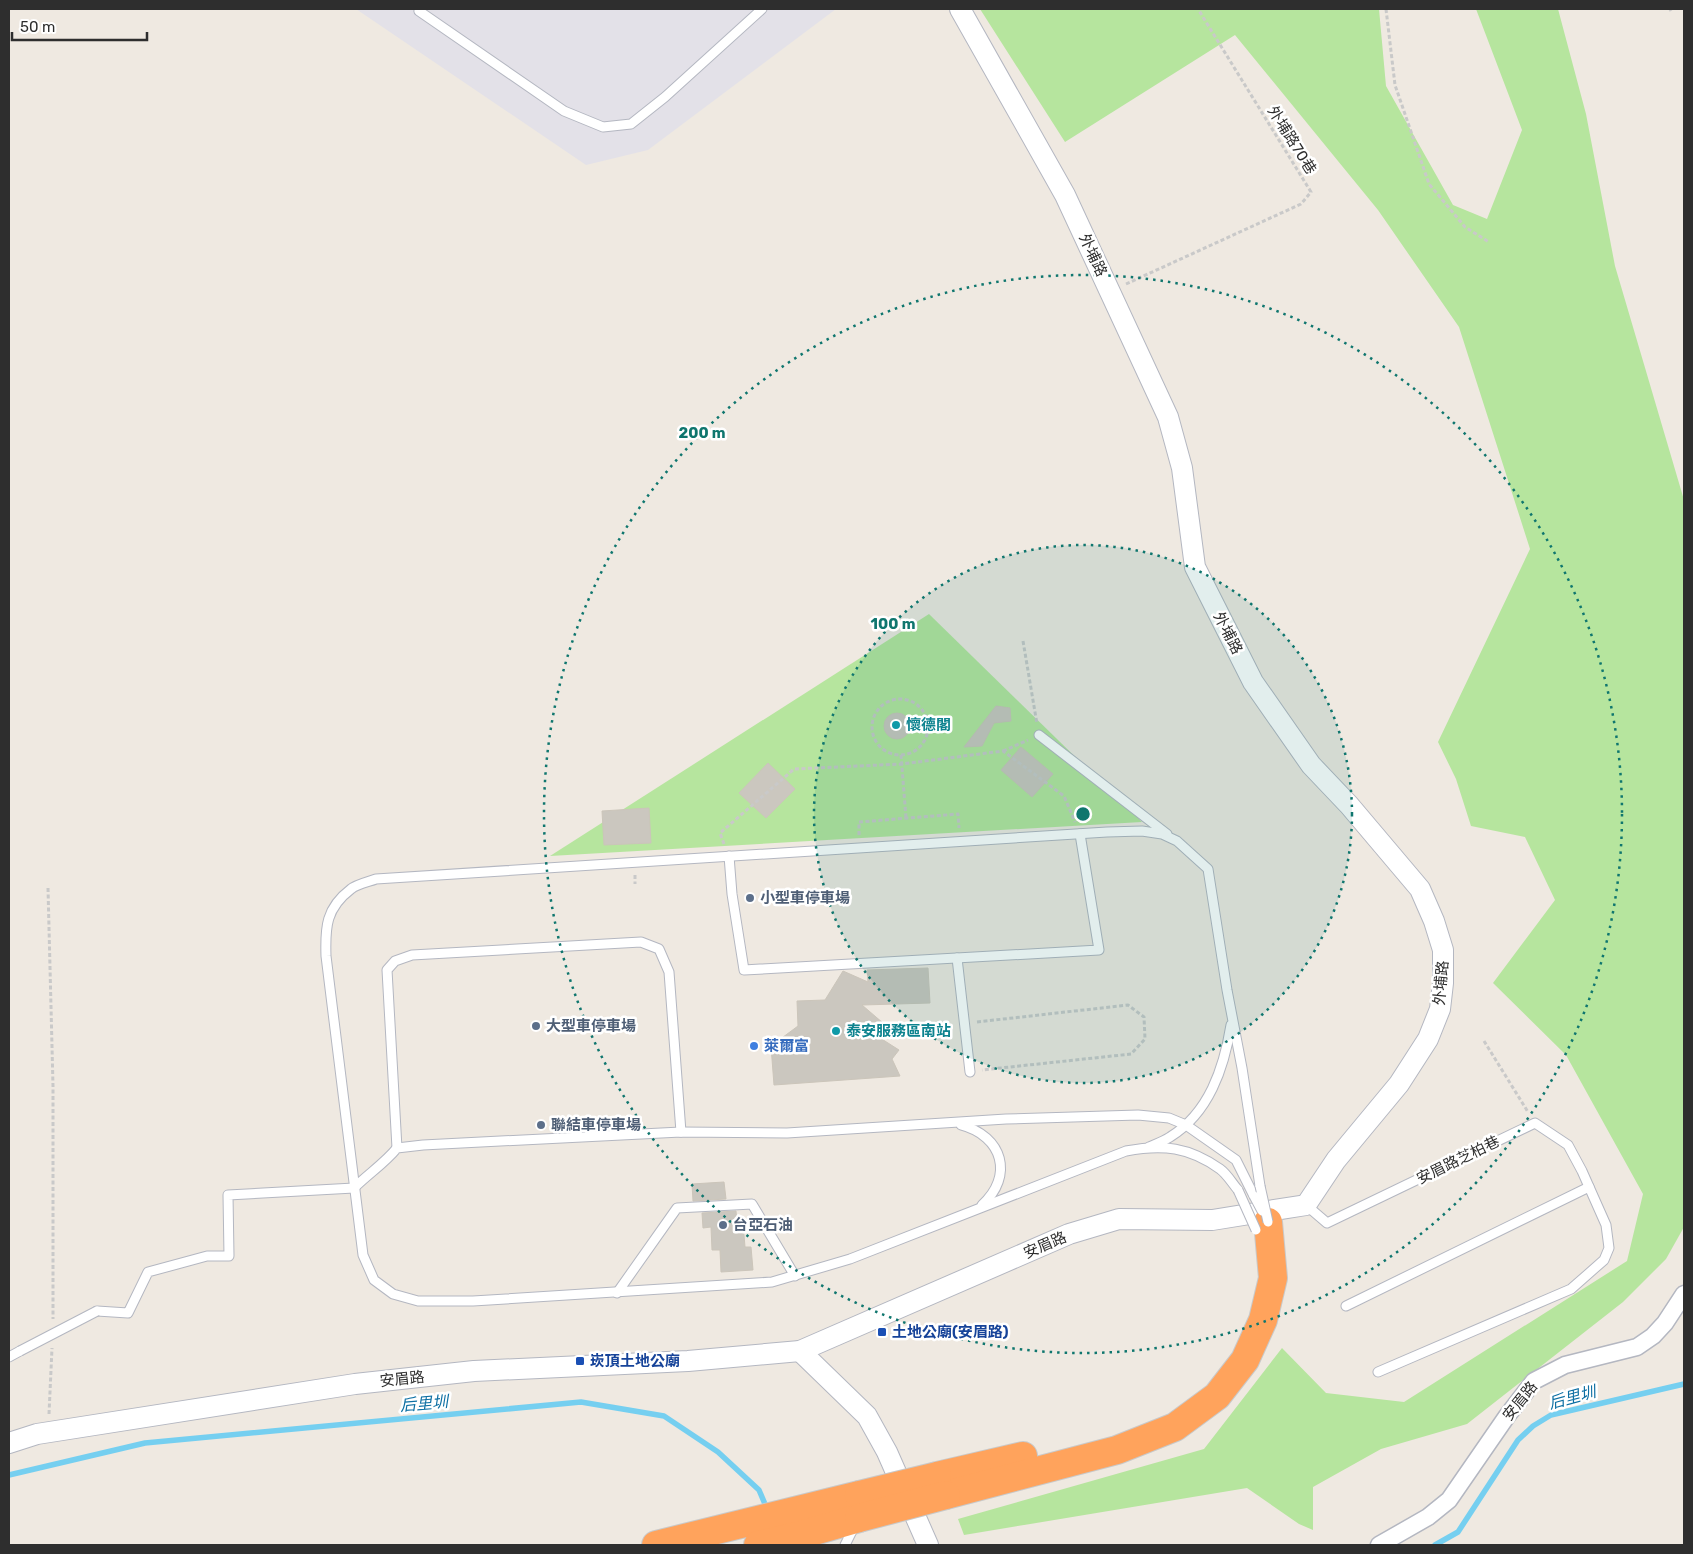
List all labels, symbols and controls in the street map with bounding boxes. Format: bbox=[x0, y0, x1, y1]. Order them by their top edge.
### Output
scale bar bbox=[12, 10, 148, 42]
text: 50 m bbox=[20, 18, 55, 36]
street label: 外埔路70巷 bbox=[1264, 102, 1320, 178]
street label: 外埔路 bbox=[1075, 231, 1111, 279]
text: 200 m bbox=[678, 424, 726, 442]
street label: 外埔路 bbox=[1210, 609, 1246, 657]
text: 100 m bbox=[871, 615, 915, 633]
place label: 懷德閣 bbox=[906, 716, 951, 734]
marker: 懷德閣 bbox=[890, 719, 902, 731]
centre of rings bbox=[1074, 805, 1092, 823]
place label: 小型車停車場 bbox=[760, 889, 850, 907]
marker: 小型車停車場 bbox=[744, 892, 756, 904]
street label: 外埔路 bbox=[1430, 960, 1452, 1006]
place label: 大型車停車場 bbox=[546, 1017, 636, 1035]
marker: 大型車停車場 bbox=[530, 1020, 542, 1032]
place label: 泰安服務區南站 bbox=[846, 1022, 951, 1040]
marker: 泰安服務區南站 bbox=[830, 1025, 842, 1037]
place label: 萊爾富 bbox=[764, 1037, 809, 1055]
marker: 萊爾富 bbox=[748, 1040, 760, 1052]
place label: 聯結車停車場 bbox=[551, 1116, 641, 1134]
marker: 聯結車停車場 bbox=[535, 1119, 547, 1131]
street label: 安眉路芝柏巷 bbox=[1414, 1132, 1502, 1188]
place label: 台亞石油 bbox=[733, 1216, 793, 1234]
marker: 台亞石油 bbox=[717, 1219, 729, 1231]
street label: 安眉路 bbox=[1021, 1228, 1069, 1262]
place label: 土地公廟(安眉路) bbox=[892, 1323, 1009, 1341]
marker: 土地公廟(安眉路) bbox=[876, 1326, 888, 1338]
place label: 崁頂土地公廟 bbox=[590, 1352, 680, 1370]
marker: 崁頂土地公廟 bbox=[574, 1355, 586, 1367]
street label: 安眉路 bbox=[379, 1368, 425, 1390]
street label: 安眉路 bbox=[1499, 1378, 1541, 1424]
water label: 后里圳 bbox=[1546, 1382, 1600, 1413]
water label: 后里圳 bbox=[399, 1392, 451, 1415]

